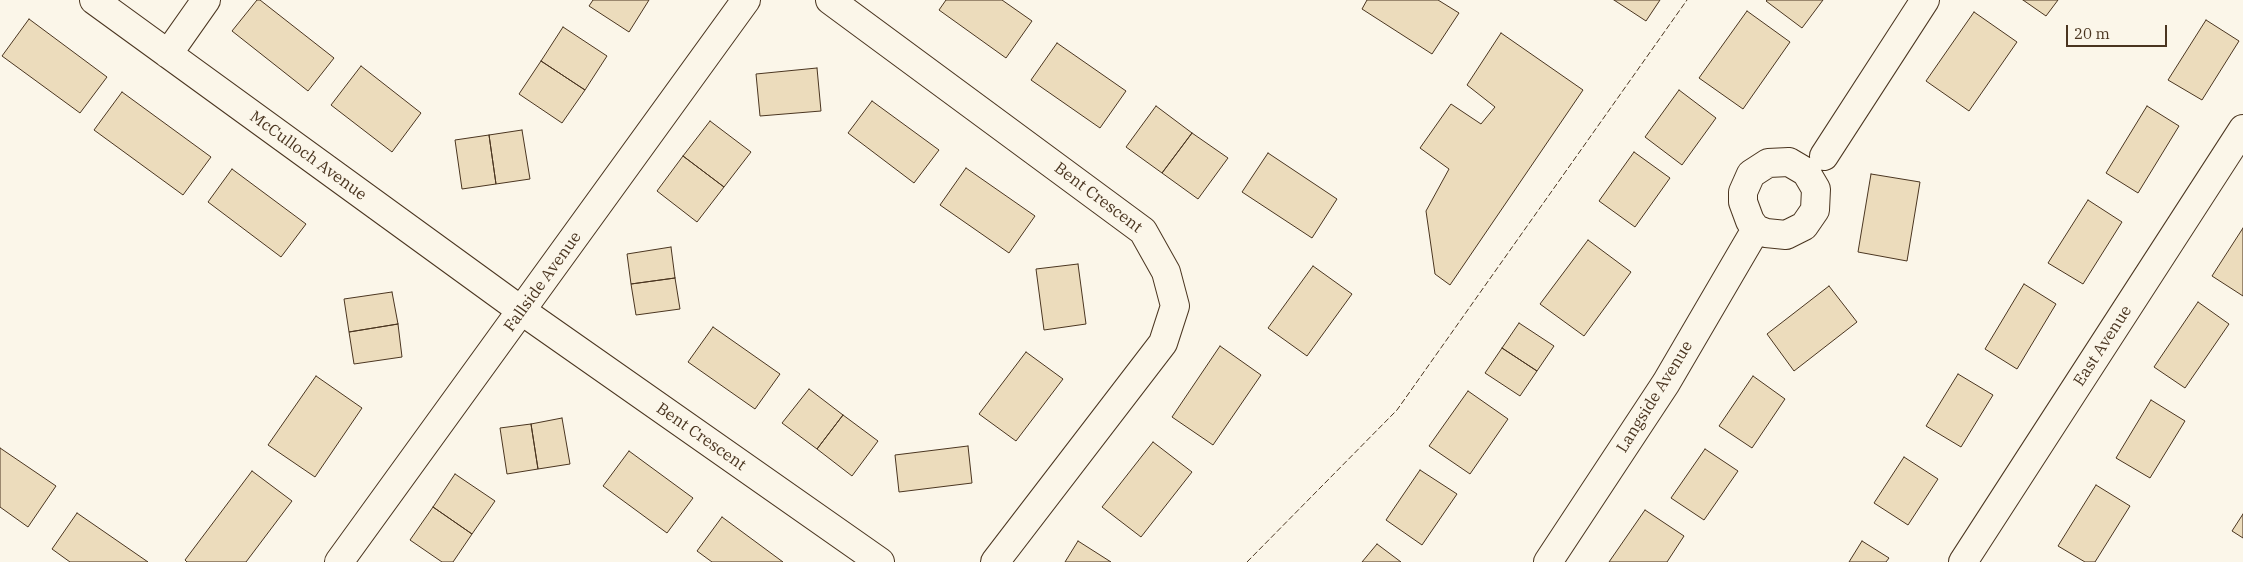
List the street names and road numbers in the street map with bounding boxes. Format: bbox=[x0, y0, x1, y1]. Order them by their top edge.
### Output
street label: McCulloch Avenue bbox=[246, 107, 370, 205]
street label: Bent Crescent bbox=[1050, 159, 1146, 237]
street label: Fallside Avenue bbox=[500, 228, 586, 336]
street label: East Avenue bbox=[2070, 302, 2136, 390]
street label: Langside Avenue bbox=[1613, 338, 1697, 456]
street label: Bent Crescent bbox=[652, 399, 750, 475]

